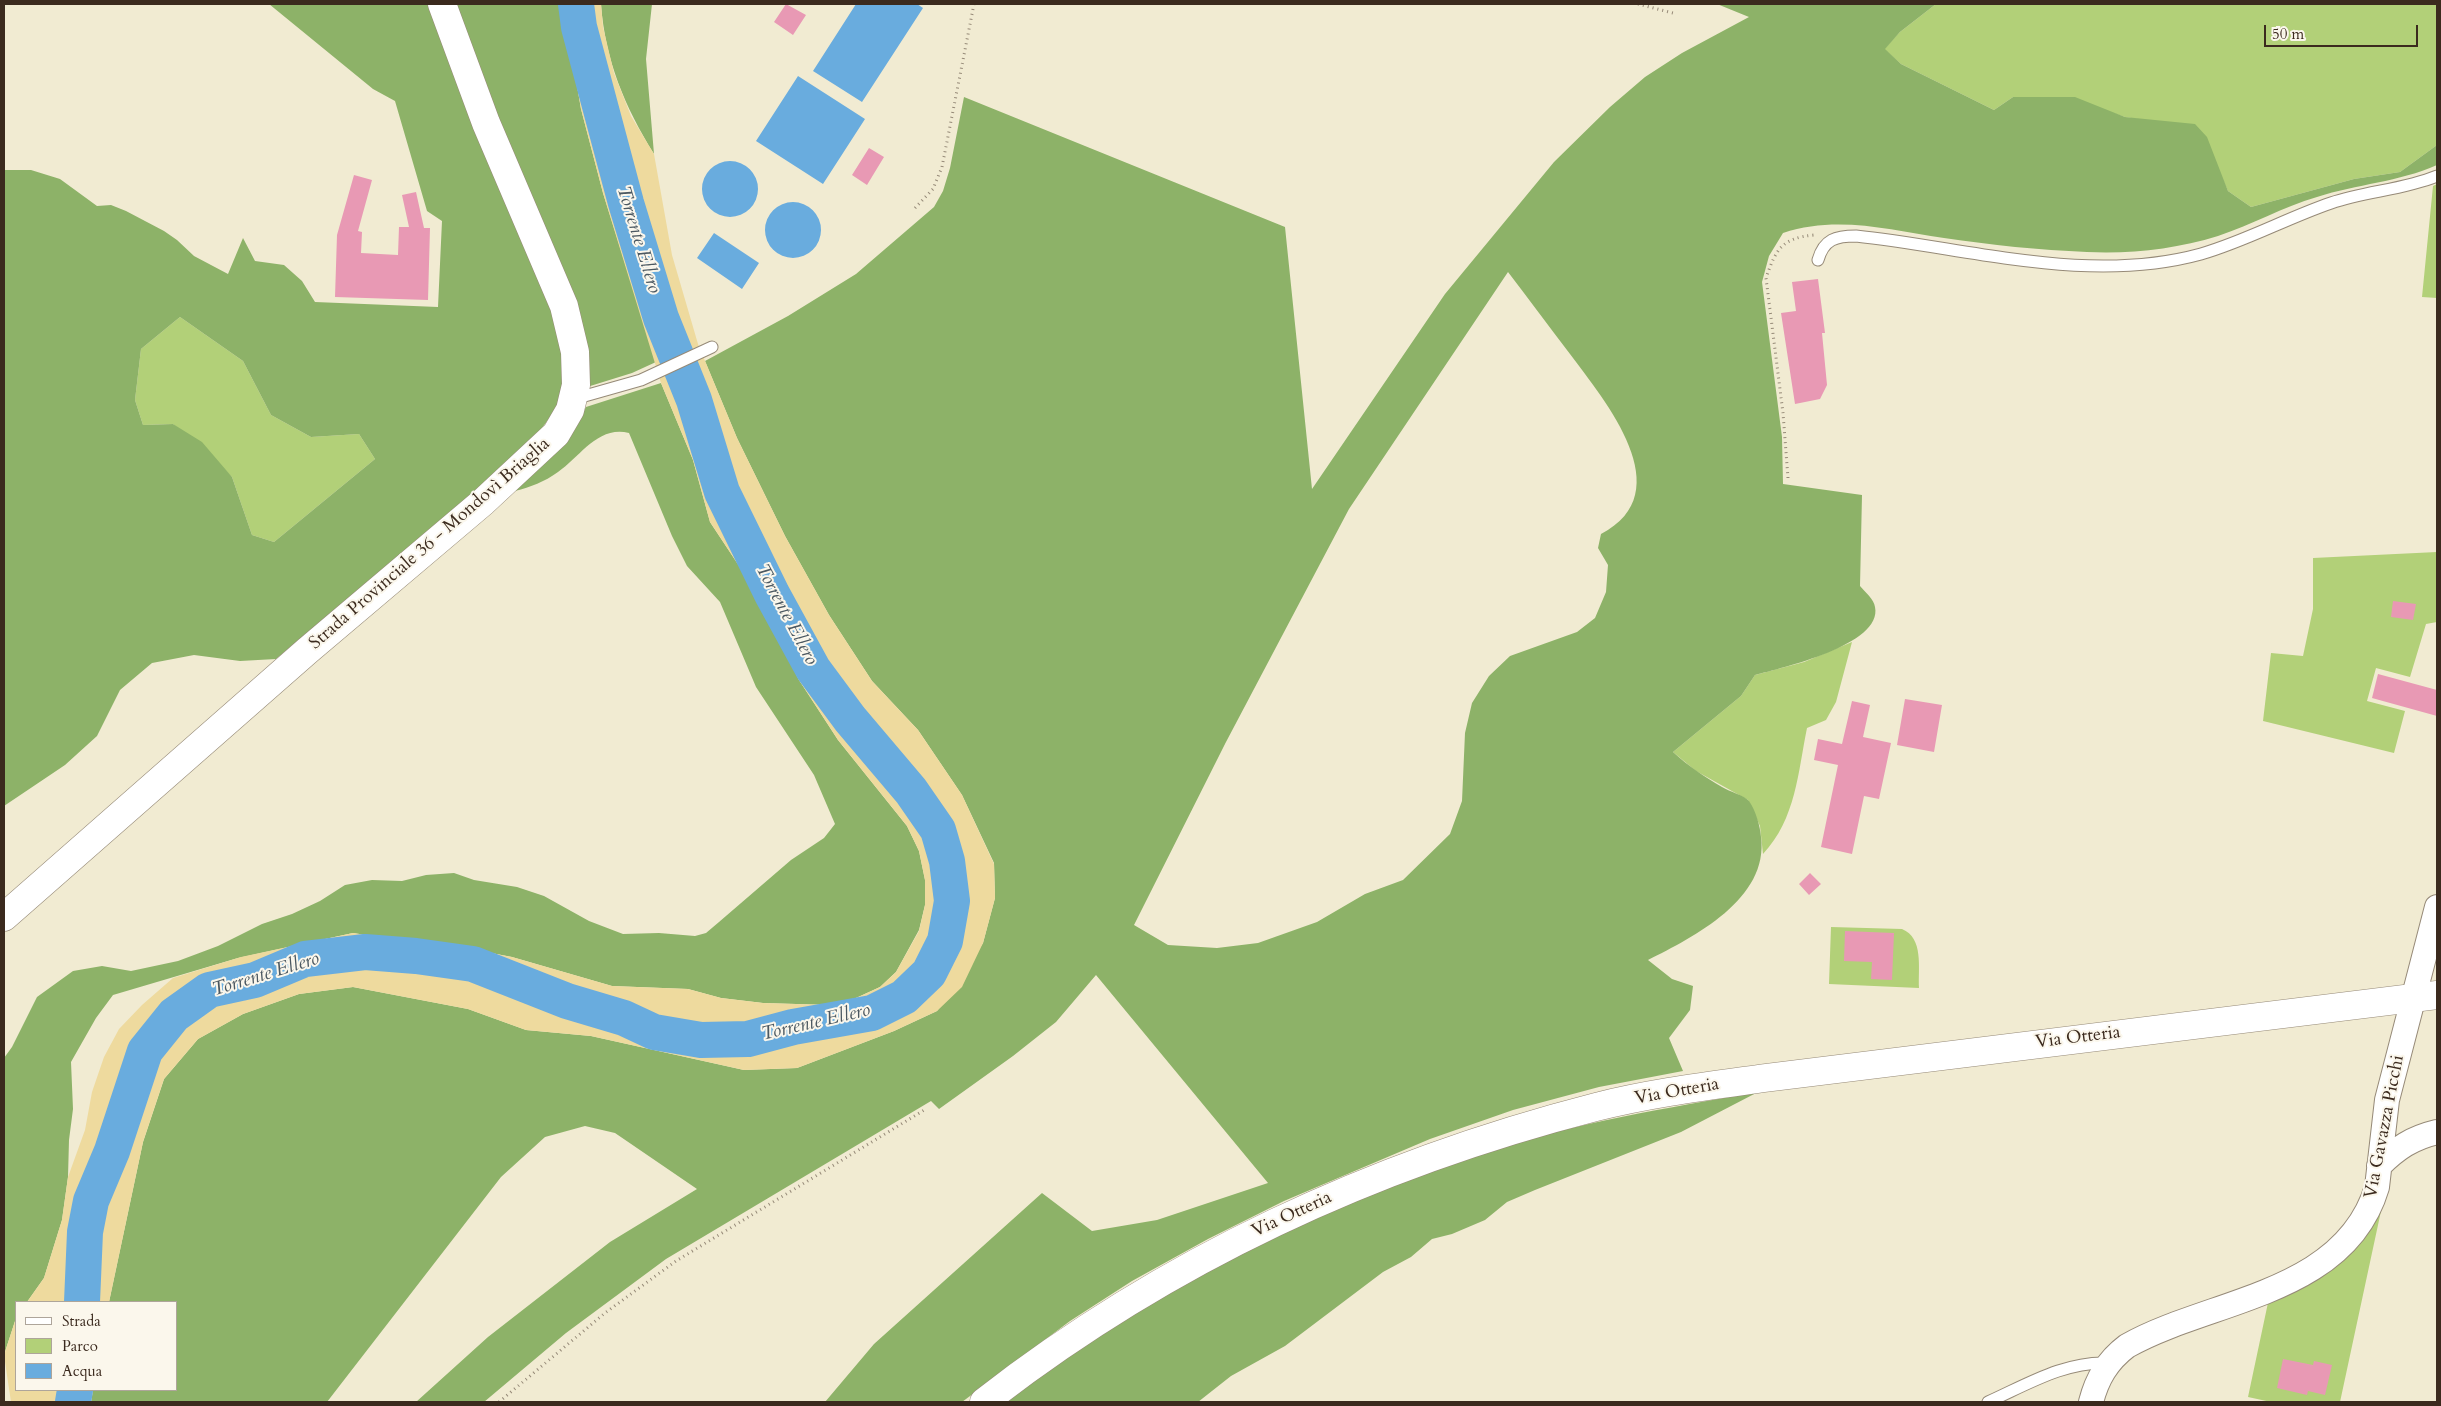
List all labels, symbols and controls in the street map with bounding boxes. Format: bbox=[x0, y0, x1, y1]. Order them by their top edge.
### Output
scale bar bbox=[2266, 15, 2420, 47]
text: 50 m bbox=[2272, 24, 2304, 44]
water label: Torrente Ellero bbox=[611, 184, 665, 296]
street label: Strada Provinciale 36 - Mondovì Briaglia bbox=[305, 434, 555, 654]
water label: Torrente Ellero bbox=[750, 561, 822, 669]
water label: Torrente Ellero bbox=[210, 948, 322, 1002]
water label: Torrente Ellero bbox=[759, 999, 873, 1047]
street label: Via Otteria bbox=[2034, 1022, 2122, 1054]
street label: Via Gavazza Picchi bbox=[2361, 1053, 2409, 1201]
street label: Via Otteria bbox=[1633, 1074, 1721, 1110]
street label: Via Otteria bbox=[1249, 1187, 1335, 1243]
legend bbox=[15, 1301, 178, 1391]
text: Strada bbox=[62, 1311, 101, 1331]
text: Parco bbox=[62, 1336, 98, 1356]
text: Acqua bbox=[62, 1361, 102, 1381]

